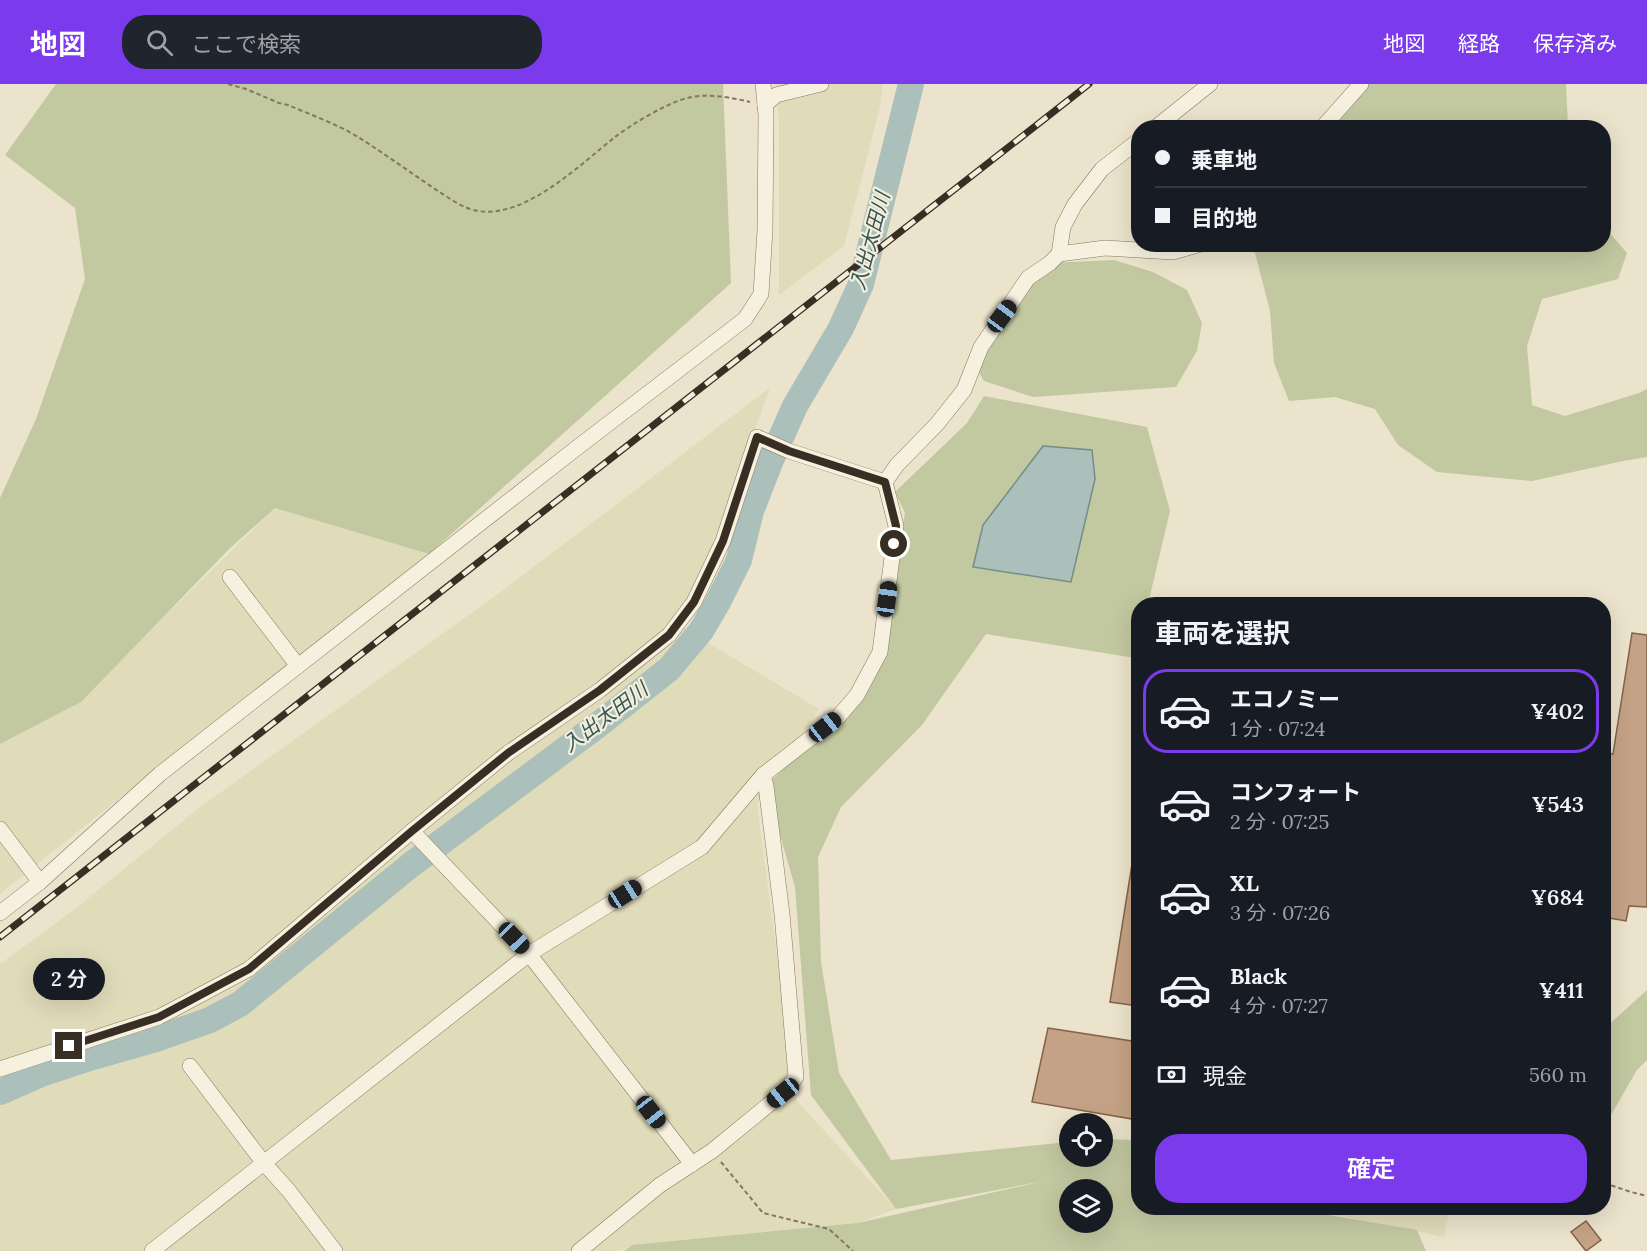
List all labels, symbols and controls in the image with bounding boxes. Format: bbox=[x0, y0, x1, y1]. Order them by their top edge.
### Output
search box bbox=[122, 15, 542, 69]
text: 地図 bbox=[30, 26, 86, 62]
icon: search bbox=[143, 26, 176, 59]
text: ここで検索 bbox=[191, 30, 301, 58]
text: 地図 bbox=[1383, 30, 1425, 57]
text: 経路 bbox=[1458, 30, 1500, 57]
text: 保存済み bbox=[1533, 30, 1617, 57]
text: 乗車地 bbox=[1191, 146, 1257, 174]
water label: 入出太田川 bbox=[845, 187, 895, 292]
text: 目的地 bbox=[1191, 204, 1257, 232]
car bbox=[984, 296, 1020, 336]
route start bbox=[880, 530, 907, 557]
car bbox=[876, 580, 898, 618]
text: 車両を選択 bbox=[1155, 616, 1290, 650]
water label: 入出太田川 bbox=[557, 675, 654, 757]
icon: car bbox=[1158, 684, 1212, 738]
text: エコノミー bbox=[1230, 685, 1340, 713]
text: ¥402 bbox=[1531, 697, 1584, 725]
car bbox=[805, 709, 845, 745]
text: 1 分 · 07:24 bbox=[1230, 716, 1325, 741]
icon: car bbox=[1158, 777, 1212, 831]
text: コンフォート bbox=[1230, 778, 1361, 806]
text: ¥543 bbox=[1532, 790, 1584, 818]
text: 2 分 · 07:25 bbox=[1230, 809, 1329, 834]
text: XL bbox=[1230, 869, 1259, 897]
icon: car bbox=[1158, 870, 1212, 924]
car bbox=[605, 877, 645, 911]
text: ¥684 bbox=[1531, 883, 1584, 911]
text: 3 分 · 07:26 bbox=[1230, 900, 1330, 925]
car bbox=[495, 919, 533, 957]
callout: 2 分 bbox=[33, 959, 105, 1001]
text: Black bbox=[1230, 962, 1287, 990]
icon: car bbox=[1158, 963, 1212, 1017]
text: 2 分 bbox=[51, 966, 87, 991]
text: ¥411 bbox=[1539, 976, 1584, 1004]
text: 4 分 · 07:27 bbox=[1230, 993, 1328, 1018]
route end bbox=[55, 1032, 82, 1059]
icon: cash bbox=[1155, 1058, 1188, 1091]
text: 現金 bbox=[1203, 1062, 1247, 1090]
text: 560 m bbox=[1529, 1062, 1587, 1087]
car bbox=[763, 1075, 803, 1111]
car bbox=[633, 1092, 669, 1132]
map controls bbox=[1059, 1113, 1113, 1233]
button: locate bbox=[1059, 1113, 1113, 1167]
button: 確定 bbox=[1155, 1134, 1587, 1203]
button: layers bbox=[1059, 1179, 1113, 1233]

